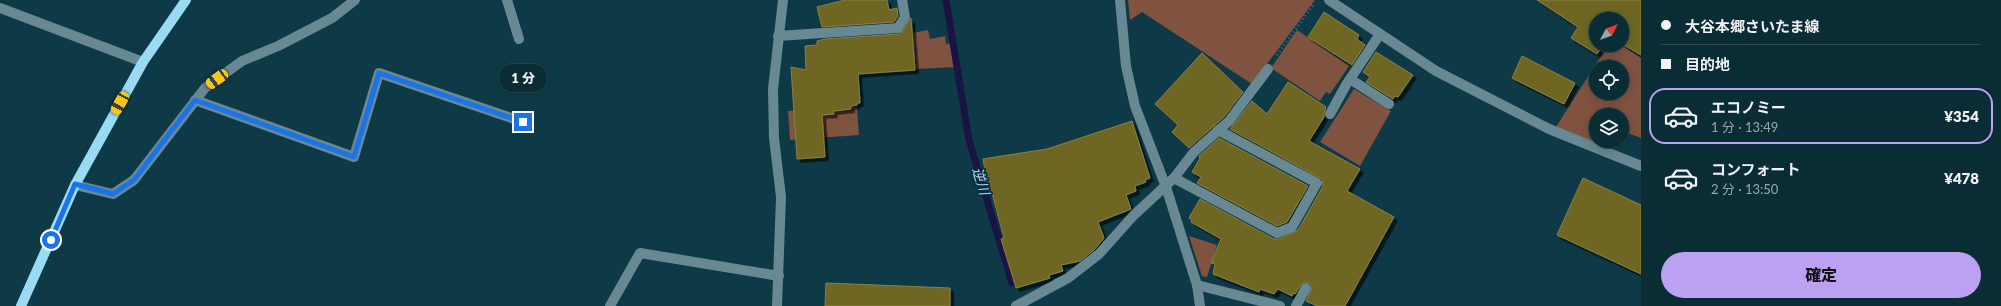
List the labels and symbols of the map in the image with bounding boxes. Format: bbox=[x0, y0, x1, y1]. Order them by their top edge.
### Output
north arrow bbox=[1589, 12, 1629, 52]
callout: 1 分 bbox=[499, 64, 547, 92]
car bbox=[204, 67, 230, 91]
car bbox=[109, 90, 131, 116]
route end bbox=[514, 113, 532, 131]
water label: 逆川 bbox=[969, 165, 994, 199]
route start bbox=[42, 231, 60, 249]

